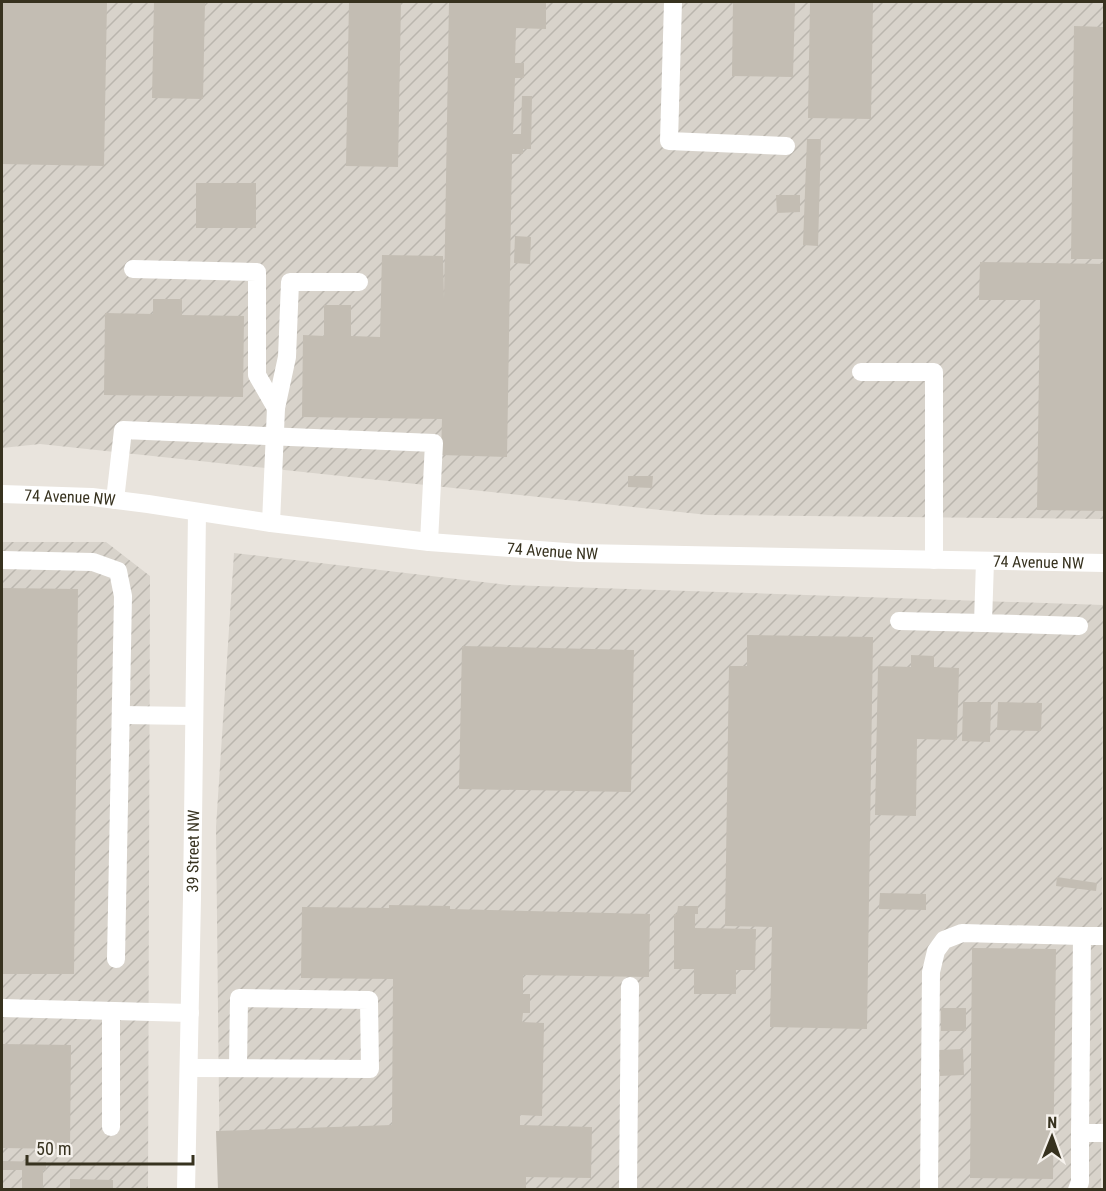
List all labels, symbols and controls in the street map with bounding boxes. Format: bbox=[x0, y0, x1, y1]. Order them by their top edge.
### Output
street label: 74 Avenue NW bbox=[24, 485, 117, 509]
street label: 74 Avenue NW bbox=[506, 538, 598, 563]
street label: 74 Avenue NW bbox=[993, 551, 1084, 572]
street label: 39 Street NW bbox=[183, 810, 203, 893]
north arrow bbox=[1022, 1107, 1082, 1167]
text: N bbox=[1047, 1113, 1057, 1132]
scale bar bbox=[27, 1128, 194, 1166]
text: 50 m bbox=[36, 1138, 71, 1159]

